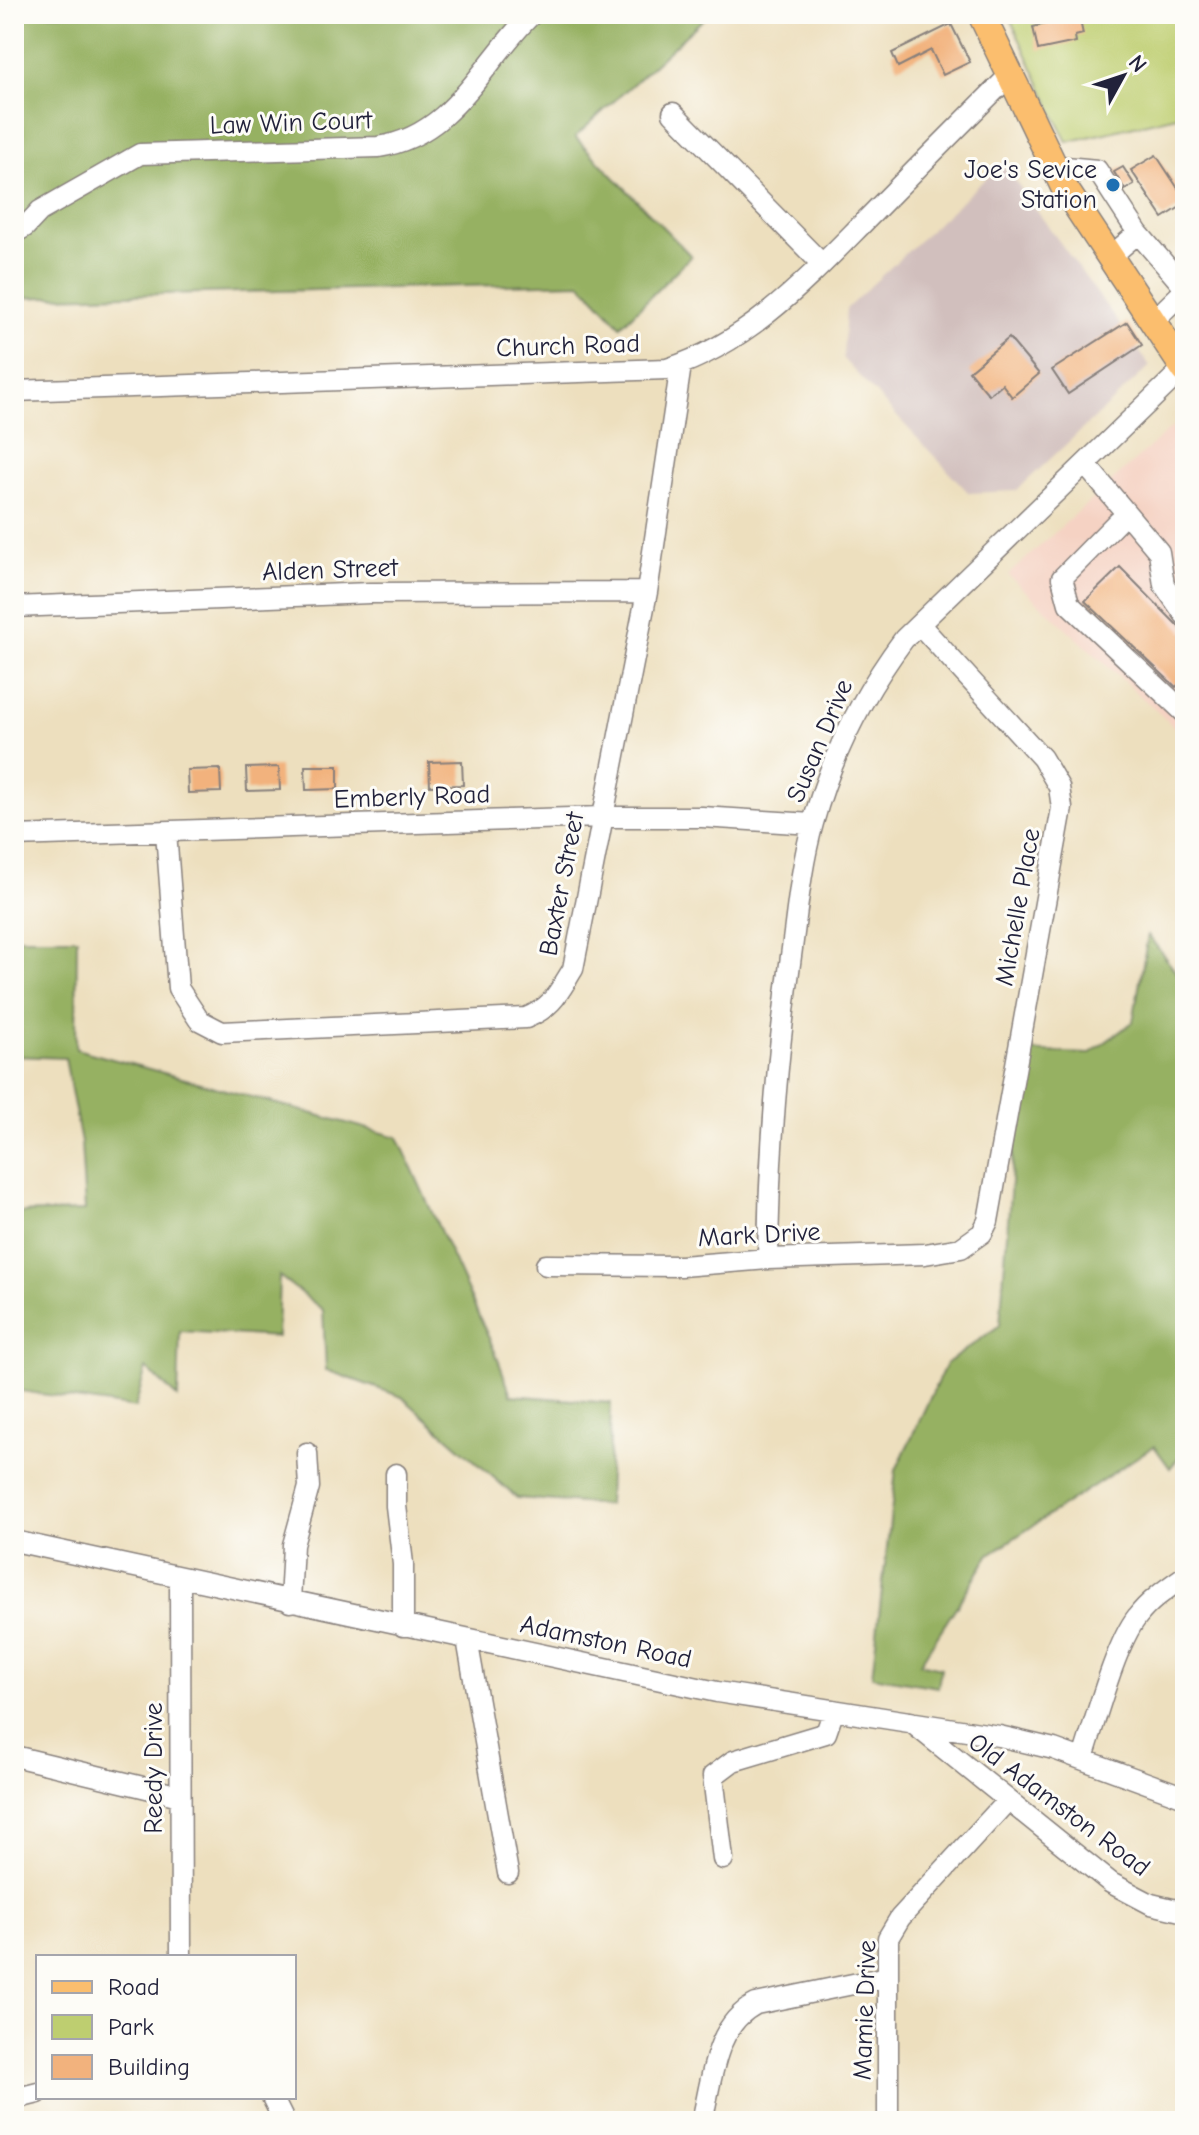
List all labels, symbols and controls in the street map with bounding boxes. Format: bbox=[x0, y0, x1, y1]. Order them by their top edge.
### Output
north arrow bbox=[1083, 36, 1163, 116]
text: N bbox=[1123, 50, 1152, 78]
street label: Law Win Court bbox=[209, 105, 374, 141]
place label: Joe's Sevice Station bbox=[964, 155, 1097, 215]
marker: Joe's Sevice Station bbox=[1104, 176, 1122, 194]
street label: Church Road bbox=[496, 328, 640, 364]
street label: Alden Street bbox=[262, 553, 400, 587]
street label: Susan Drive bbox=[781, 675, 859, 807]
street label: Emberly Road bbox=[333, 779, 491, 815]
street label: Baxter Street bbox=[533, 808, 591, 958]
street label: Michelle Place bbox=[989, 826, 1047, 988]
street label: Mark Drive bbox=[697, 1217, 821, 1253]
street label: Adamston Road bbox=[518, 1609, 694, 1675]
street label: Reedy Drive bbox=[139, 1702, 169, 1834]
street label: Old Adamston Road bbox=[962, 1727, 1156, 1883]
street label: Mamie Drive bbox=[848, 1939, 882, 2081]
legend bbox=[36, 1955, 296, 2099]
text: Road bbox=[108, 1973, 160, 2001]
text: Park bbox=[108, 2013, 154, 2041]
text: Building bbox=[108, 2053, 190, 2081]

